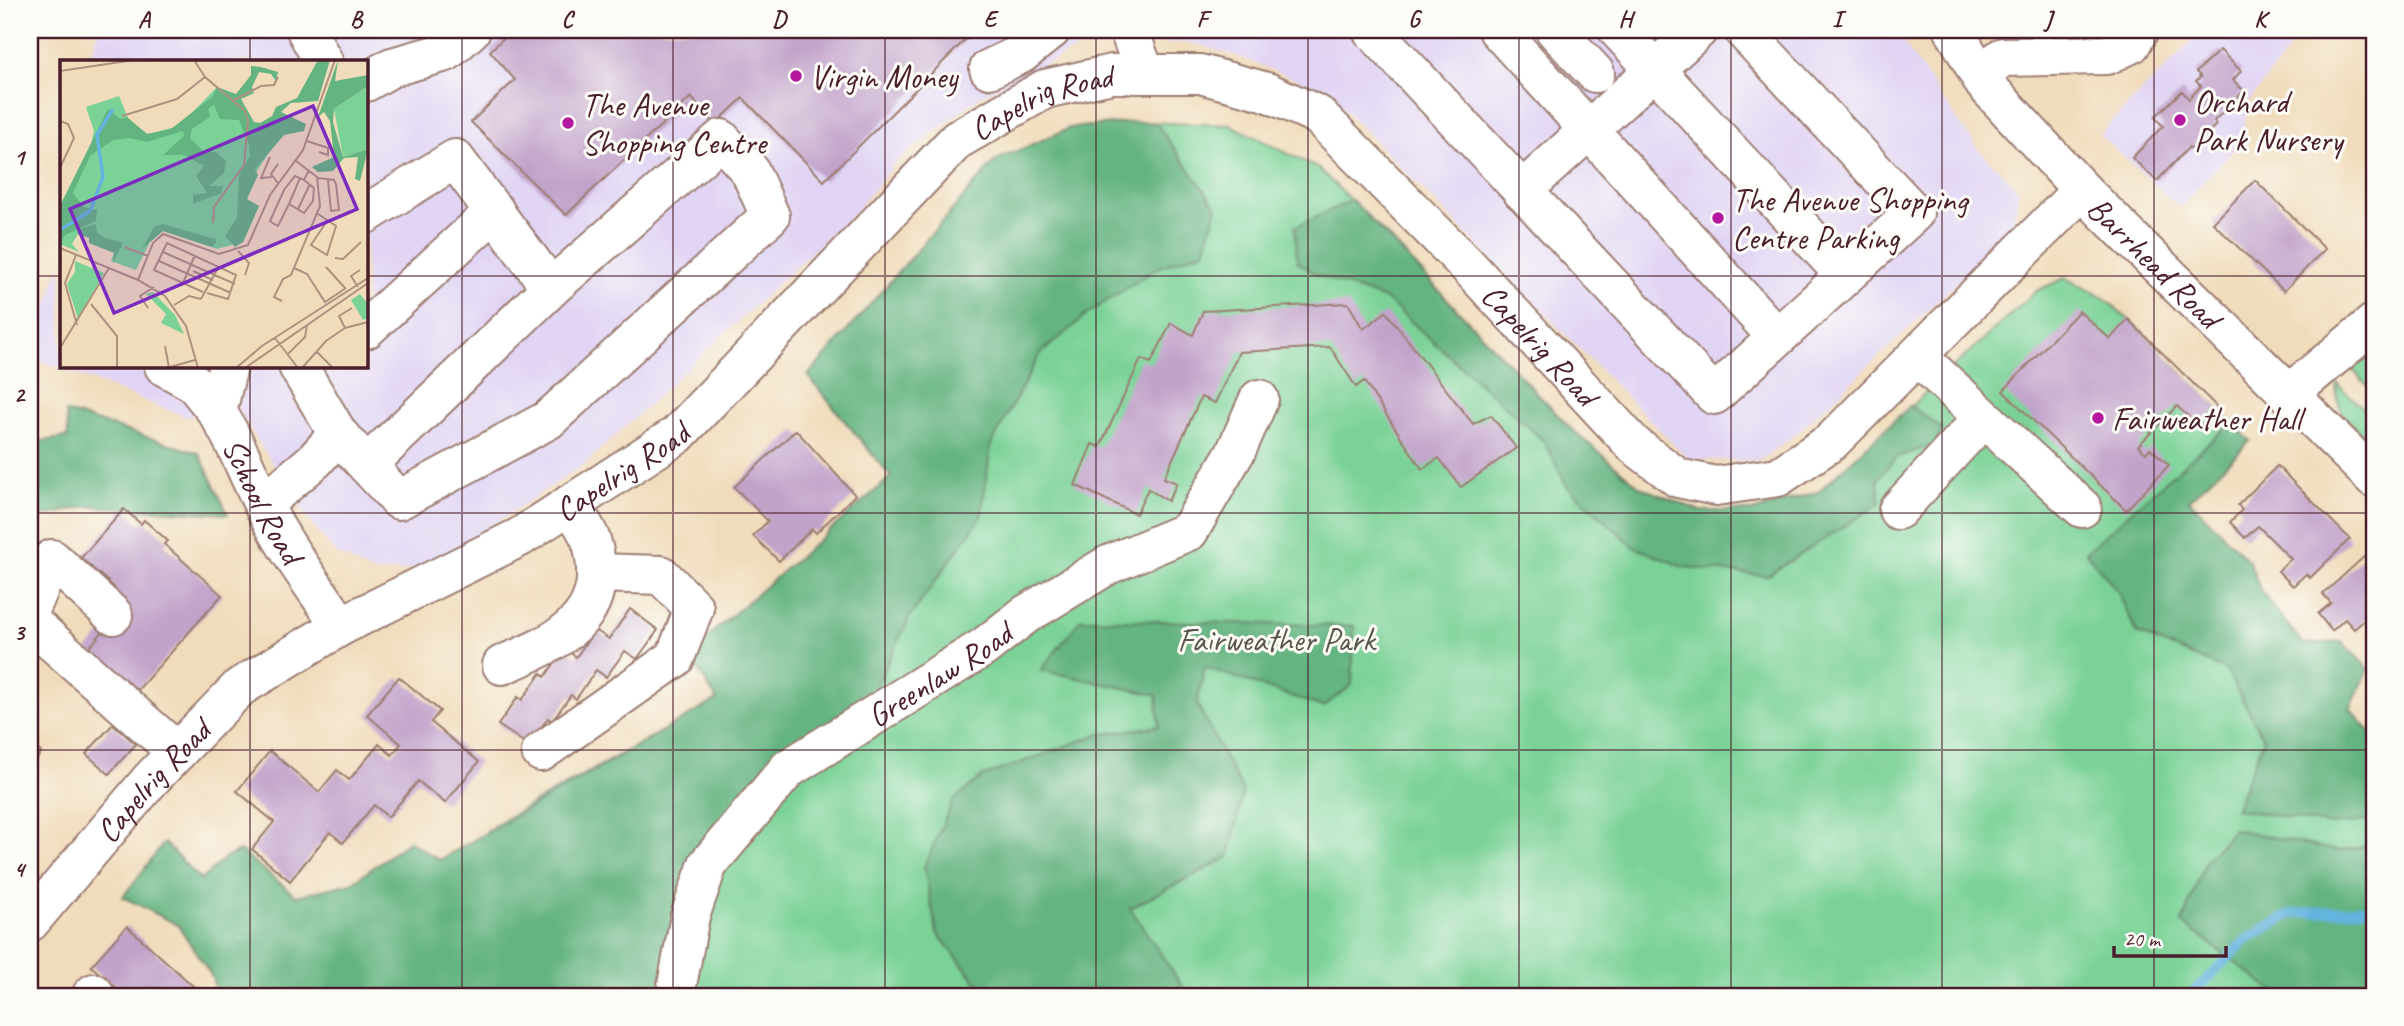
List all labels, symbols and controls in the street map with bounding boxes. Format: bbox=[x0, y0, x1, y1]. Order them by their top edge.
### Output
text: A bbox=[138, 5, 152, 34]
text: B bbox=[350, 5, 364, 34]
text: C bbox=[562, 5, 576, 34]
text: D bbox=[772, 5, 788, 34]
text: E bbox=[984, 5, 1000, 34]
text: F bbox=[1197, 5, 1213, 34]
text: G bbox=[1408, 5, 1423, 34]
text: H bbox=[1618, 5, 1636, 34]
text: I bbox=[1832, 5, 1847, 34]
text: J bbox=[2042, 5, 2055, 34]
text: K bbox=[2254, 5, 2270, 34]
street label: Capelrig Road bbox=[962, 54, 1121, 150]
place label: Virgin Money bbox=[810, 56, 960, 98]
inset map bbox=[60, 60, 368, 368]
marker: Virgin Money bbox=[788, 68, 804, 84]
place label: Orchard Park Nursery bbox=[2194, 81, 2345, 161]
place label: The Avenue Shopping Centre bbox=[582, 84, 768, 164]
marker: Orchard Park Nursery bbox=[2172, 112, 2188, 128]
marker: The Avenue Shopping Centre bbox=[560, 115, 576, 131]
text: 1 bbox=[14, 143, 27, 172]
place label: The Avenue Shopping Centre Parking bbox=[1732, 179, 1969, 259]
street label: Barrhead Road bbox=[2078, 187, 2233, 341]
marker: The Avenue Shopping Centre Parking bbox=[1710, 210, 1726, 226]
street label: Capelrig Road bbox=[1473, 275, 1610, 418]
text: 2 bbox=[14, 380, 27, 409]
place label: Fairweather Hall bbox=[2112, 398, 2306, 440]
marker: Fairweather Hall bbox=[2090, 410, 2106, 426]
street label: Capelrig Road bbox=[547, 411, 703, 531]
street label: School Road bbox=[213, 431, 315, 576]
street label: Greenlaw Road bbox=[859, 610, 1025, 737]
text: 3 bbox=[14, 618, 27, 647]
park label: Fairweather Park bbox=[1178, 619, 1377, 661]
street label: Capelrig Road bbox=[86, 707, 223, 851]
text: 4 bbox=[14, 855, 27, 884]
scale bar bbox=[2114, 914, 2226, 958]
text: 20 m bbox=[2124, 926, 2162, 952]

